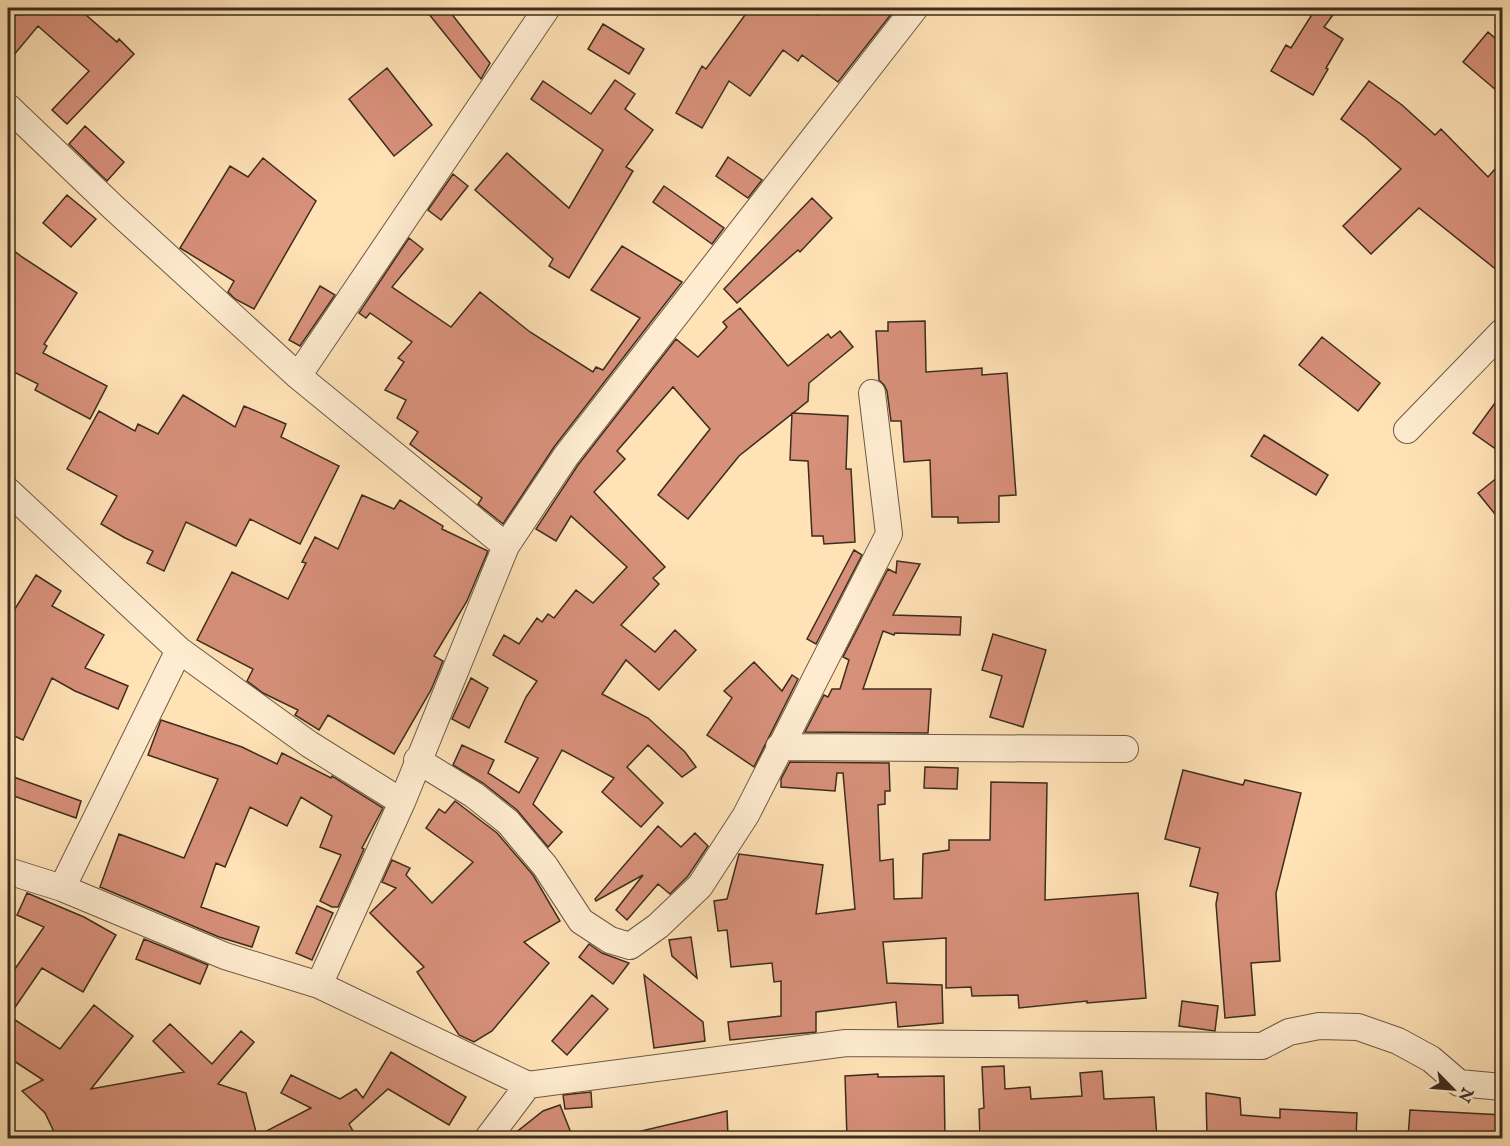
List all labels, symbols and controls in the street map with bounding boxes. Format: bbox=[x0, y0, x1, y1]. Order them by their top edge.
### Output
north arrow bbox=[1423, 1059, 1483, 1119]
text: N bbox=[1453, 1083, 1477, 1105]

